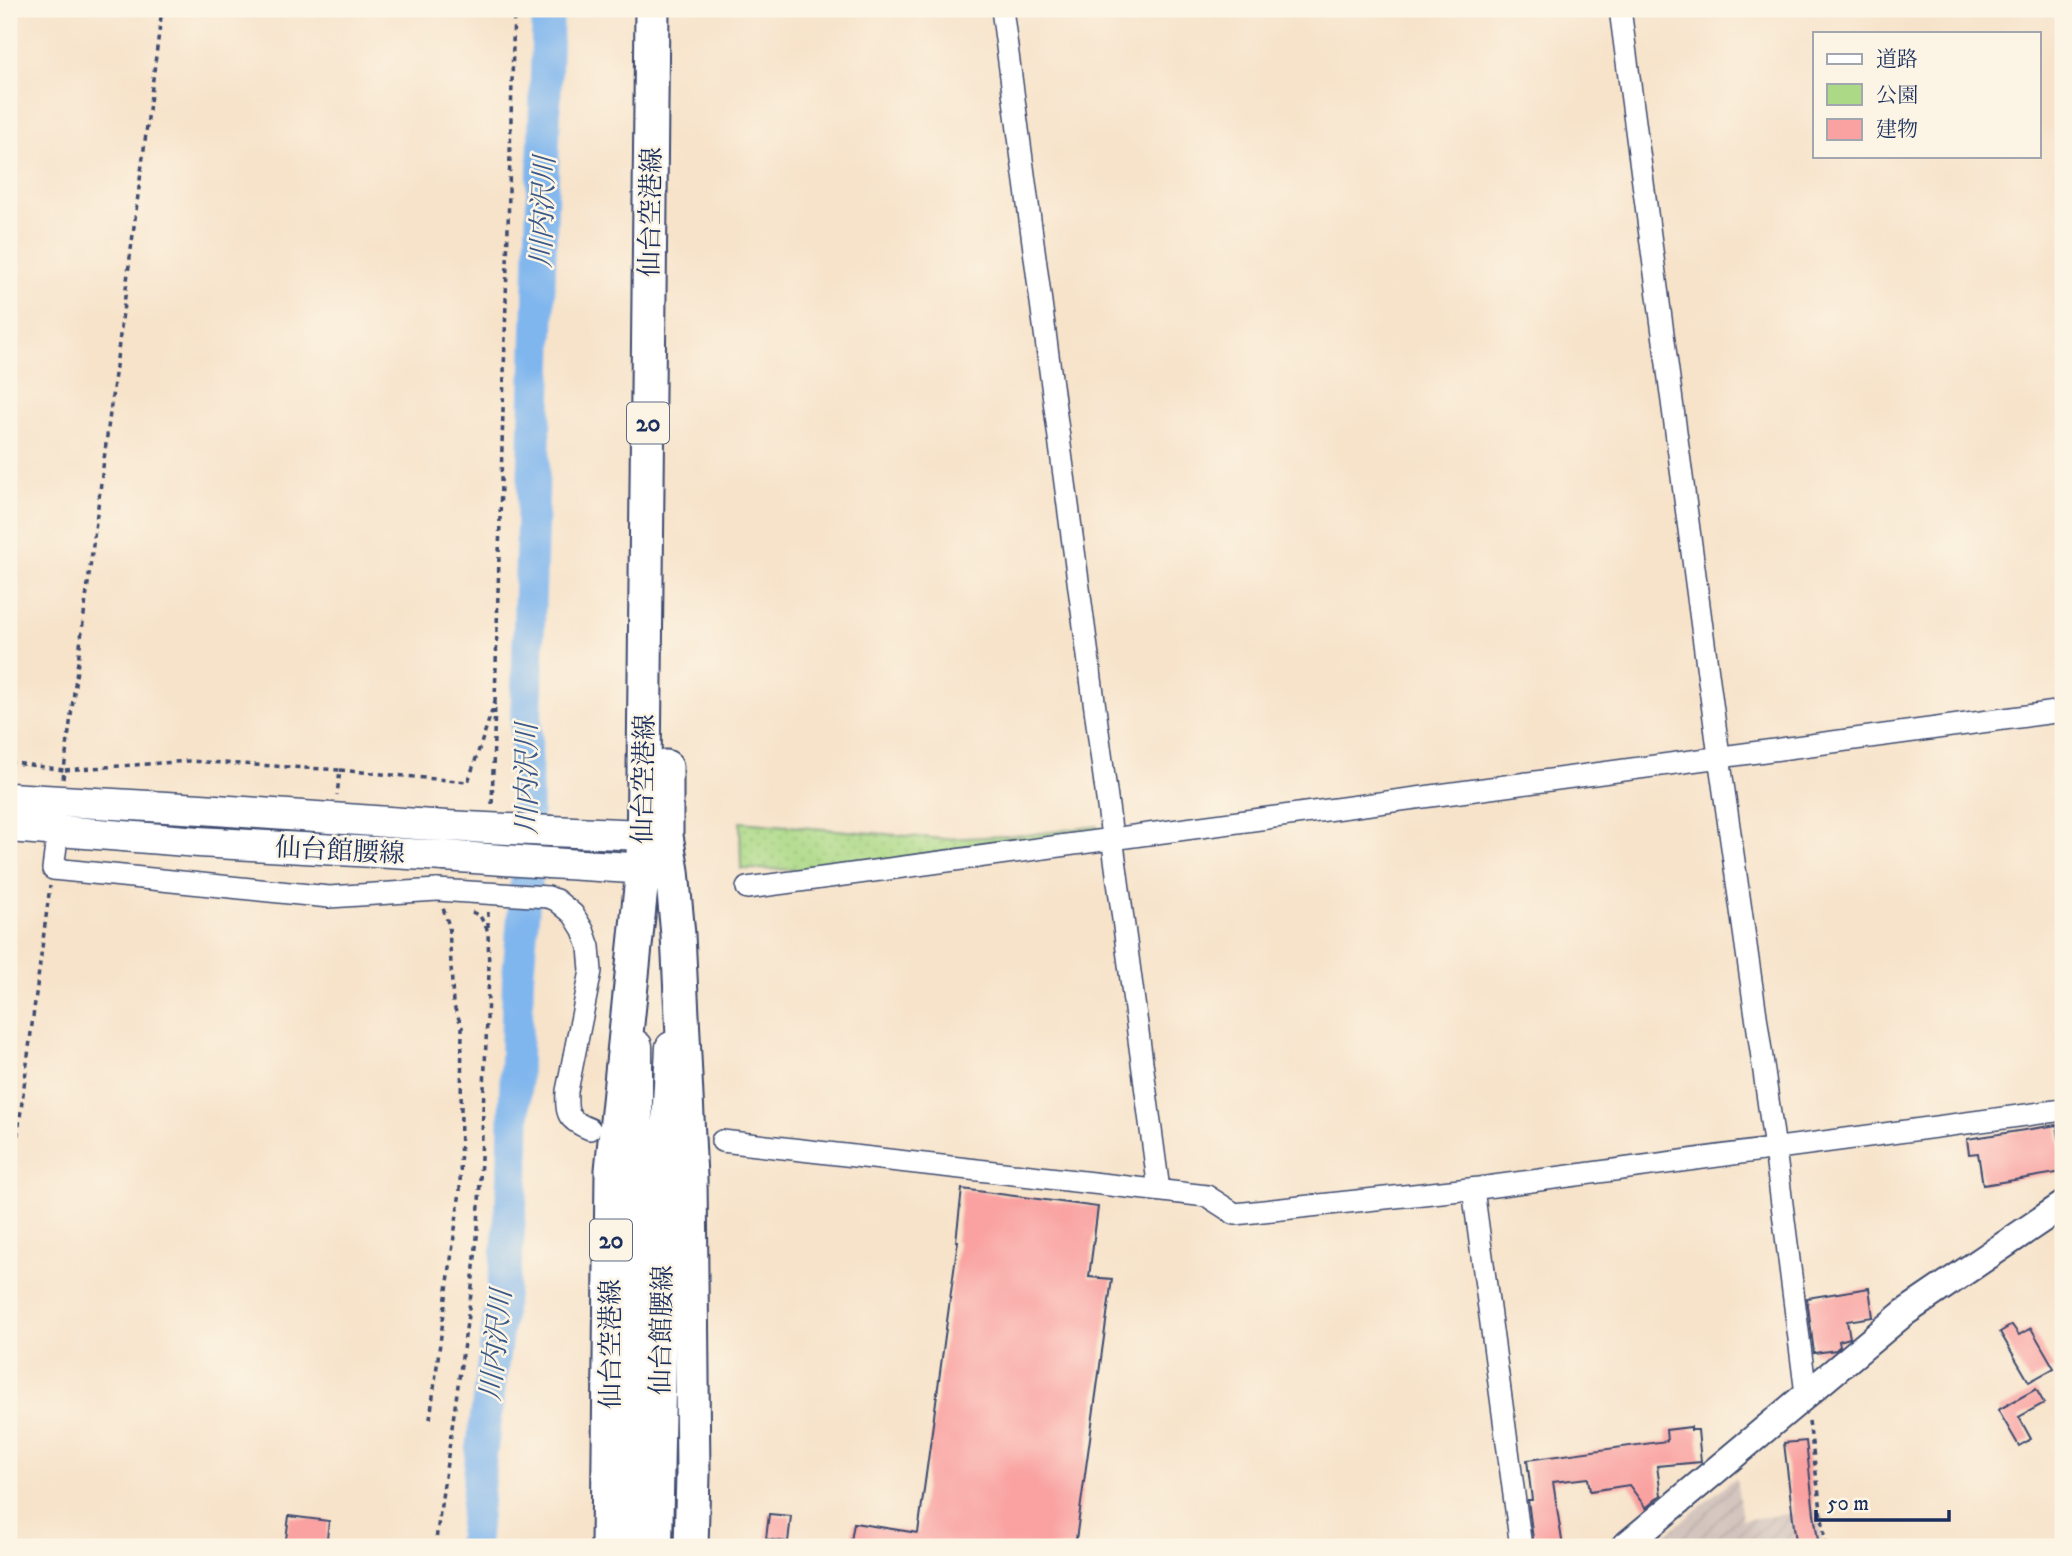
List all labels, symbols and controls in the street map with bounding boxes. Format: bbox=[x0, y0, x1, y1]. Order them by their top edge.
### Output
legend bbox=[1813, 32, 2040, 158]
text: 道路 bbox=[1876, 47, 1918, 73]
text: 公園 bbox=[1876, 83, 1918, 109]
text: 建物 bbox=[1876, 117, 1918, 143]
street label: 仙台空港線 bbox=[634, 147, 669, 277]
water label: 川内沢川 bbox=[524, 152, 563, 269]
road number: 20 bbox=[627, 402, 669, 444]
street label: 仙台空港線 bbox=[627, 714, 662, 844]
water label: 川内沢川 bbox=[510, 720, 545, 835]
street label: 仙台館腰線 bbox=[274, 832, 406, 871]
road number: 20 bbox=[590, 1220, 632, 1260]
street label: 仙台館腰線 bbox=[645, 1265, 680, 1395]
street label: 仙台空港線 bbox=[595, 1279, 628, 1409]
water label: 川内沢川 bbox=[473, 1285, 520, 1403]
scale bar bbox=[1816, 1479, 1950, 1523]
text: 50 m bbox=[1827, 1491, 1869, 1517]

